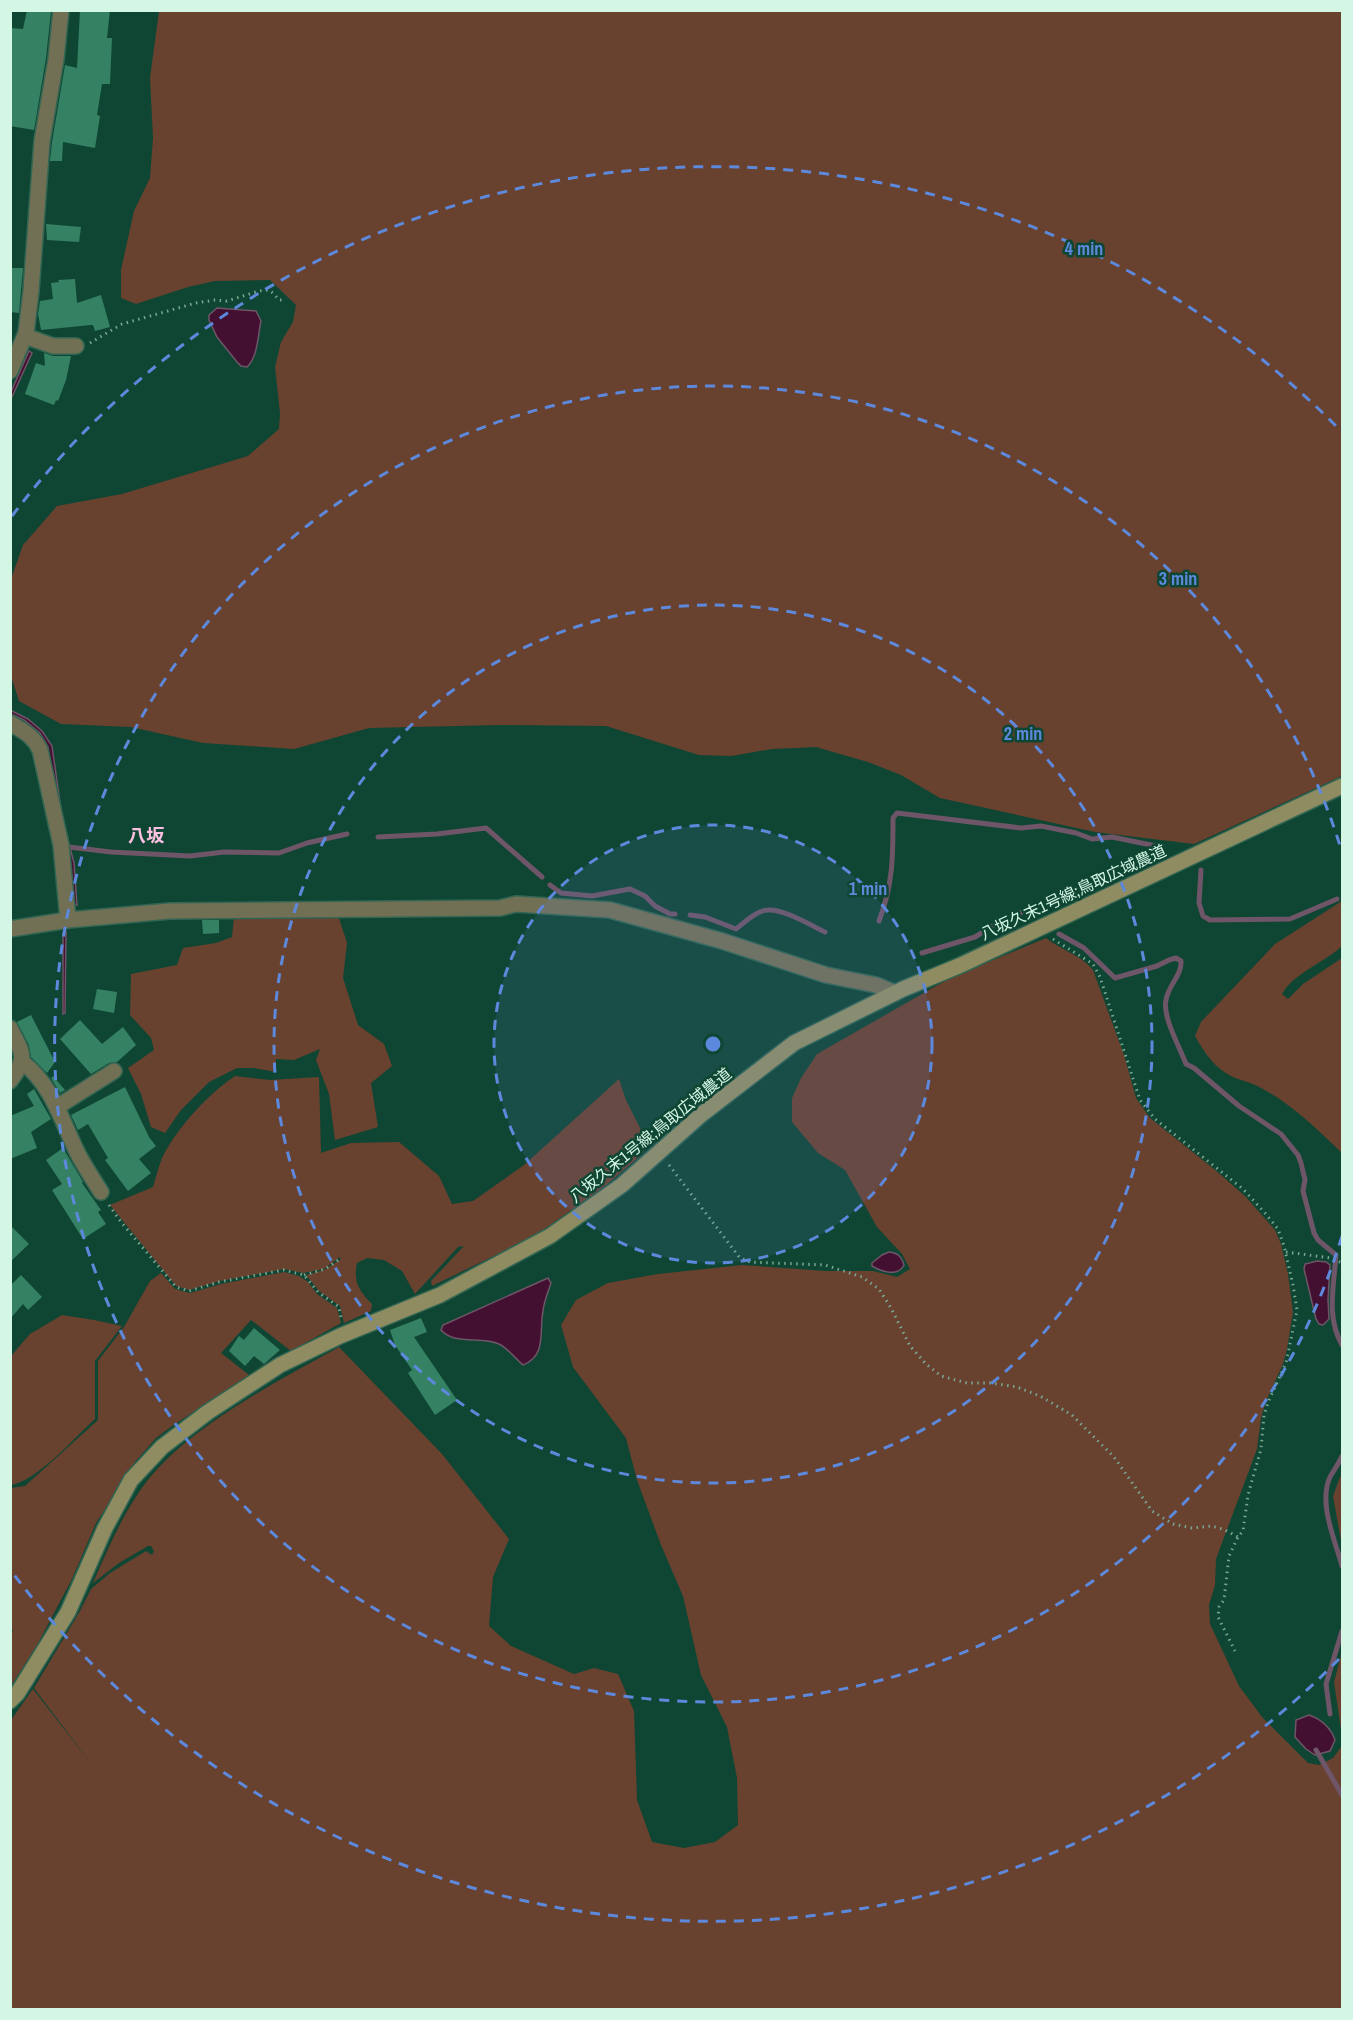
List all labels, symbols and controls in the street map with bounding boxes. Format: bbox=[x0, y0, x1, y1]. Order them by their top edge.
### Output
text: 4 min bbox=[1065, 236, 1103, 261]
text: 3 min bbox=[1159, 566, 1197, 591]
text: 2 min bbox=[1004, 721, 1042, 746]
district label: 八坂 bbox=[128, 823, 165, 848]
street label: 八坂久末1号線;鳥取広域農道 bbox=[976, 839, 1170, 945]
text: 1 min bbox=[849, 876, 887, 901]
centre of rings bbox=[703, 1034, 723, 1054]
street label: 八坂久末1号線;鳥取広域農道 bbox=[564, 1063, 736, 1207]

